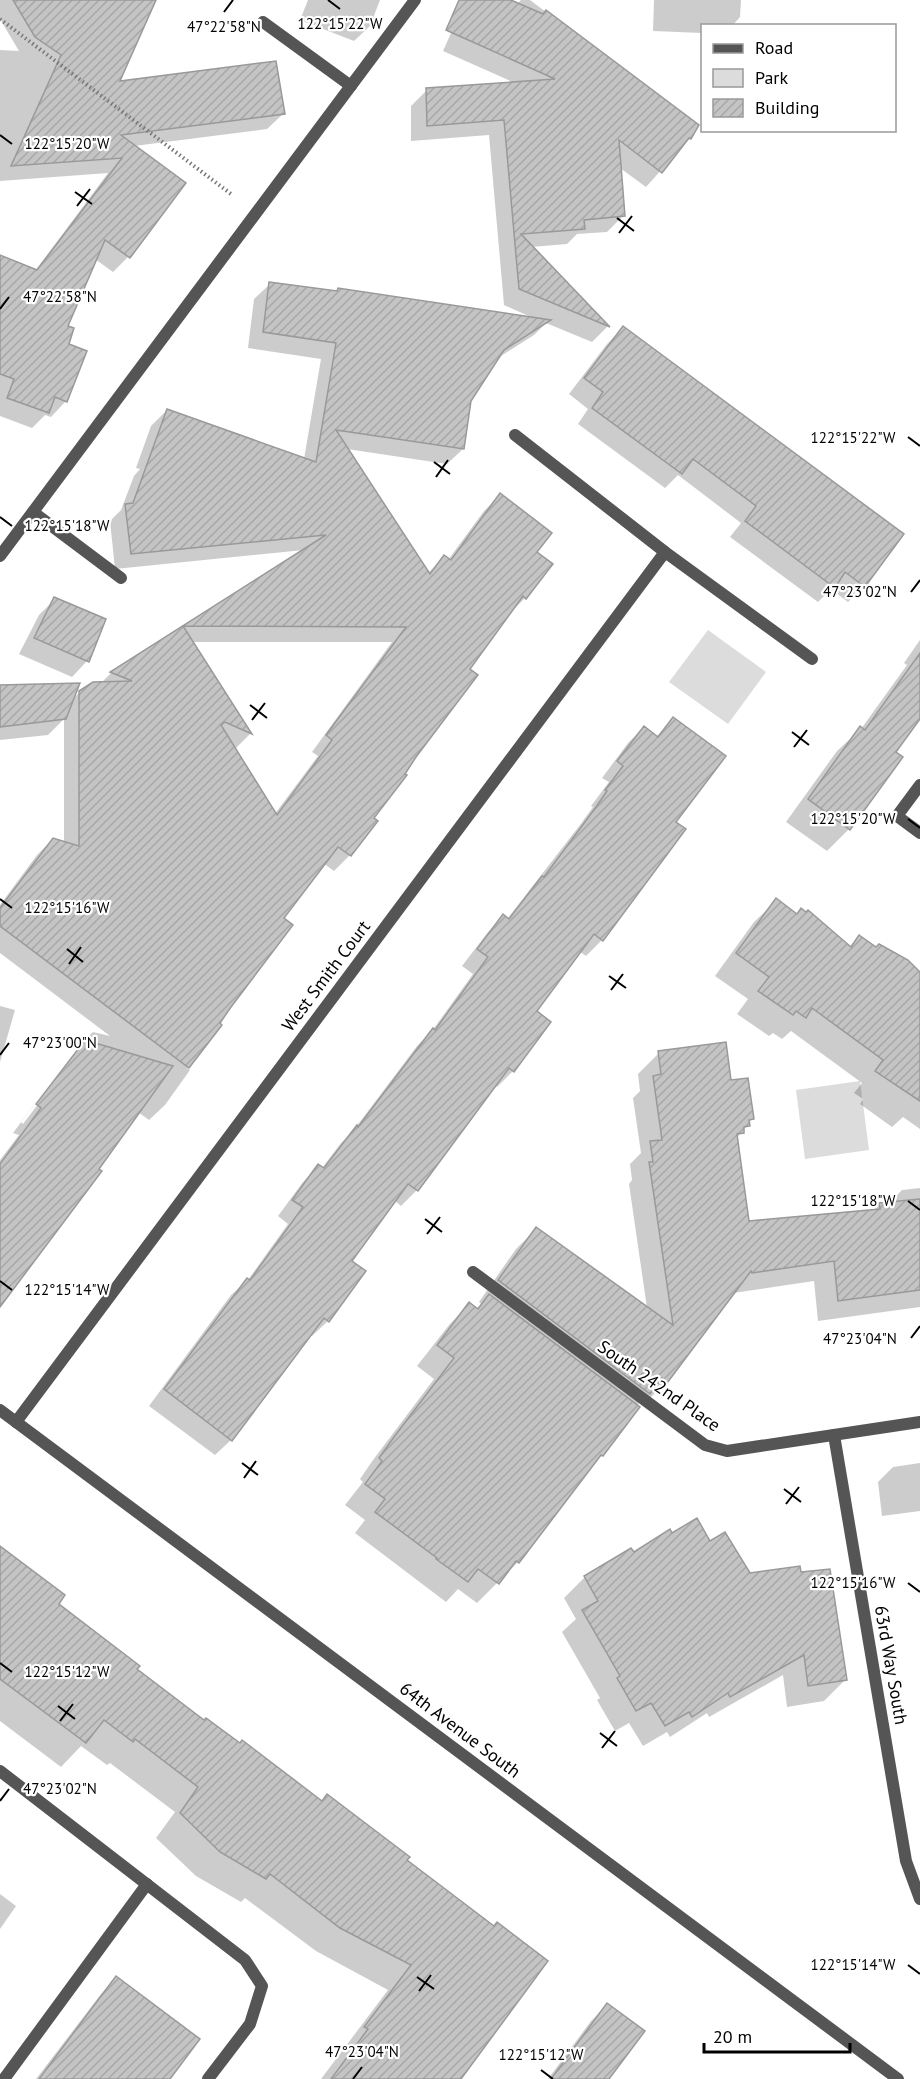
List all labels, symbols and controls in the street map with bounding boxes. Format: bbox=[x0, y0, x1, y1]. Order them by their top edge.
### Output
text: 122°15'22"W bbox=[298, 14, 383, 33]
text: 47°22'58"N bbox=[187, 17, 261, 36]
legend bbox=[701, 24, 896, 132]
text: Road bbox=[755, 36, 793, 59]
text: Park bbox=[755, 66, 788, 89]
text: Building bbox=[755, 96, 819, 119]
text: 122°15'20"W bbox=[25, 134, 110, 153]
text: 47°22'58"N bbox=[23, 287, 97, 306]
text: 122°15'22"W bbox=[811, 428, 896, 447]
text: 122°15'18"W bbox=[25, 516, 110, 535]
text: 47°23'02"N bbox=[823, 582, 897, 601]
text: 122°15'20"W bbox=[811, 809, 896, 828]
text: 122°15'16"W bbox=[25, 898, 110, 917]
street label: West Smith Court bbox=[276, 916, 375, 1036]
text: 47°23'00"N bbox=[23, 1033, 97, 1052]
text: 122°15'18"W bbox=[811, 1191, 896, 1210]
text: 122°15'14"W bbox=[25, 1280, 110, 1299]
text: 47°23'04"N bbox=[823, 1329, 897, 1348]
street label: South 242nd Place bbox=[593, 1335, 725, 1436]
text: 122°15'16"W bbox=[811, 1573, 896, 1592]
street label: 63rd Way South bbox=[870, 1604, 913, 1726]
text: 122°15'12"W bbox=[25, 1662, 110, 1681]
street label: 64th Avenue South bbox=[395, 1677, 525, 1783]
text: 47°23'02"N bbox=[23, 1779, 97, 1798]
text: 122°15'14"W bbox=[811, 1955, 896, 1974]
scale bar bbox=[704, 2016, 850, 2054]
text: 20 m bbox=[713, 2025, 752, 2048]
text: 47°23'04"N bbox=[325, 2042, 399, 2061]
text: 122°15'12"W bbox=[499, 2045, 584, 2064]

